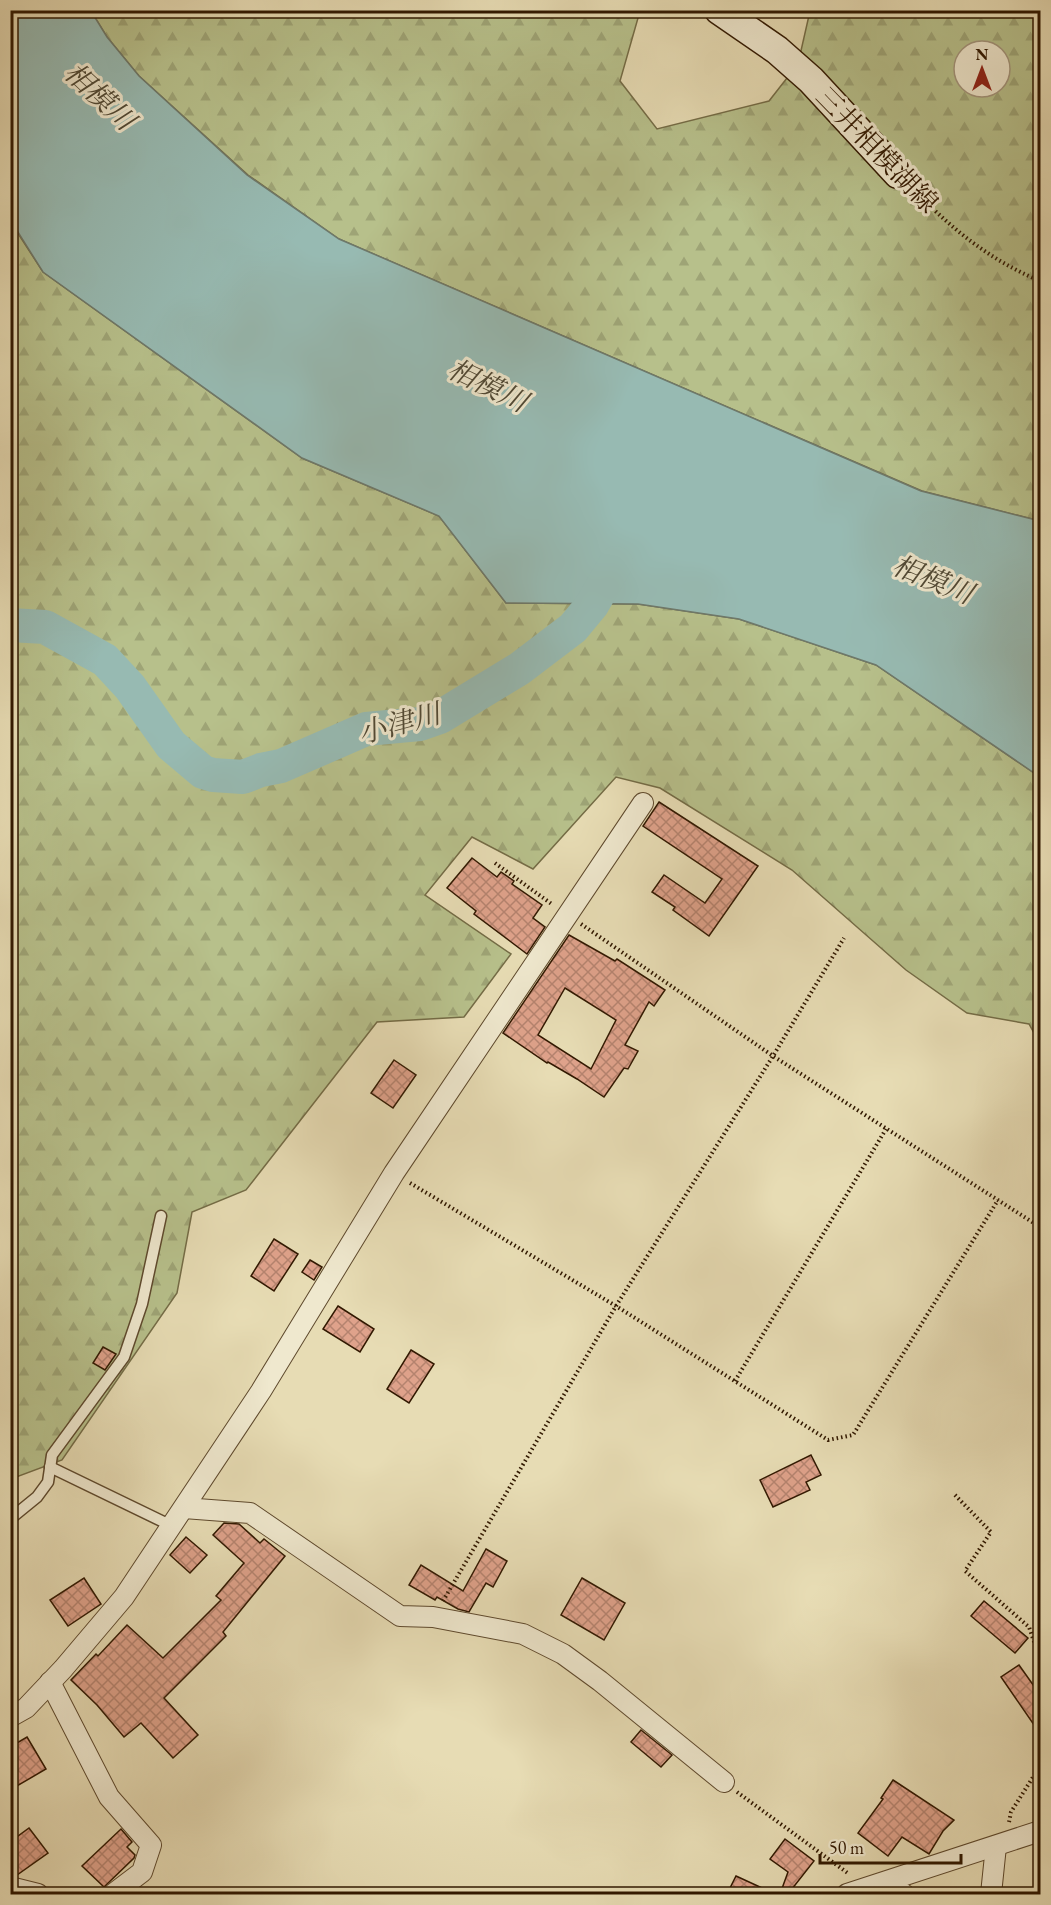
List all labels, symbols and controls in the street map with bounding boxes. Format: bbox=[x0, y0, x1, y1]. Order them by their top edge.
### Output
north arrow bbox=[952, 39, 1012, 99]
text: N bbox=[976, 44, 989, 65]
water label: 相模川 bbox=[57, 54, 145, 140]
street label: 三井相模湖線 bbox=[809, 79, 946, 220]
water label: 相模川 bbox=[442, 350, 536, 421]
water label: 相模川 bbox=[887, 547, 981, 613]
water label: 小津川 bbox=[354, 694, 447, 751]
scale bar bbox=[820, 1827, 961, 1865]
text: 50 m bbox=[829, 1836, 864, 1859]

